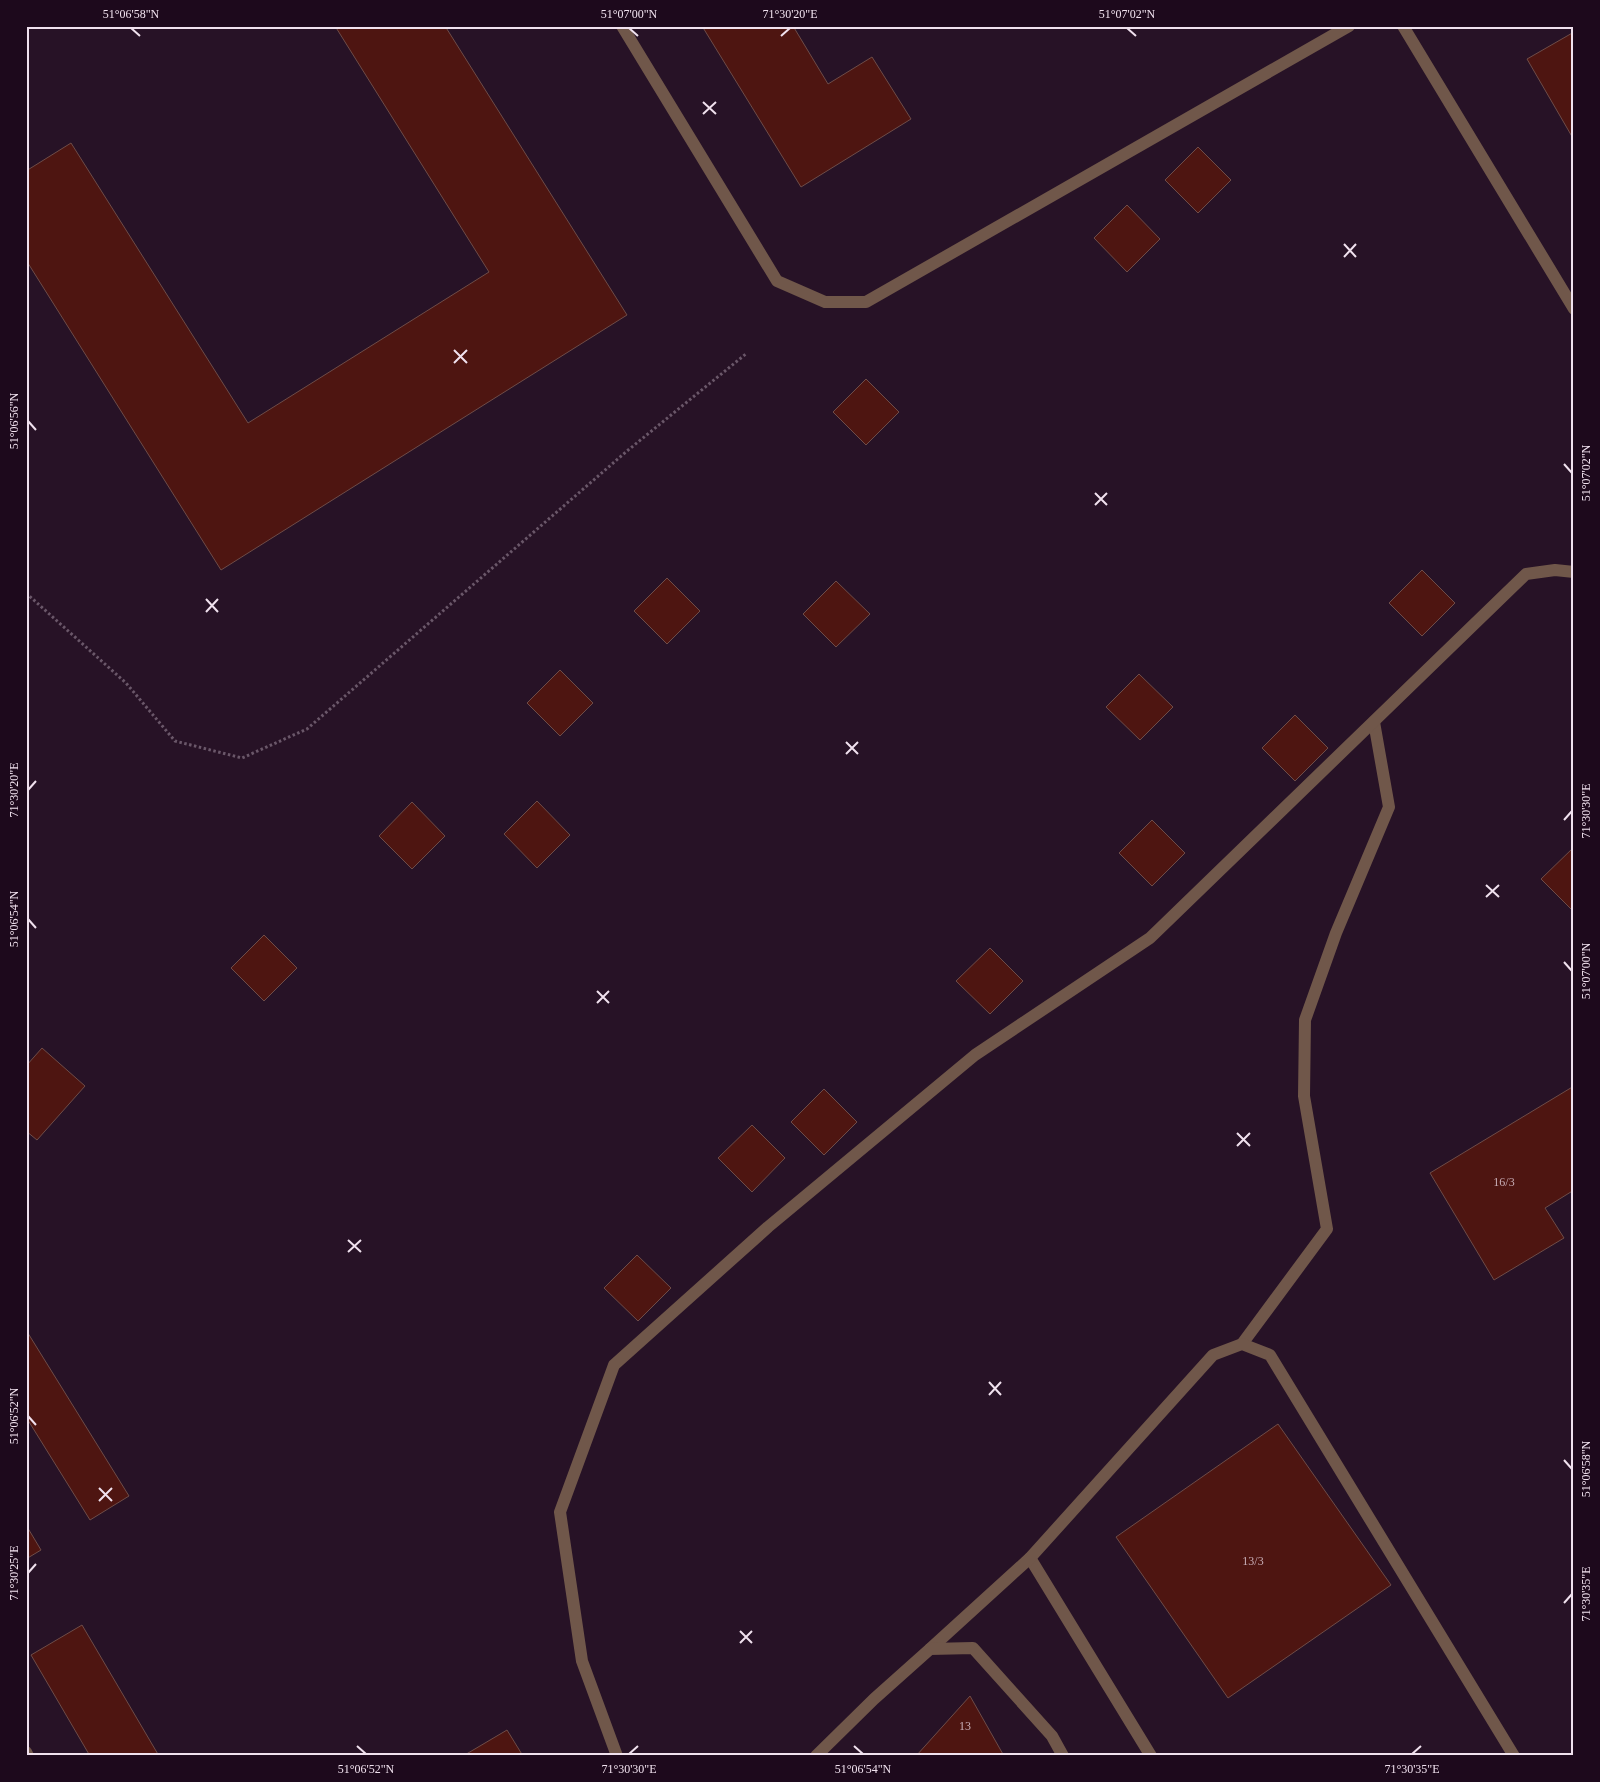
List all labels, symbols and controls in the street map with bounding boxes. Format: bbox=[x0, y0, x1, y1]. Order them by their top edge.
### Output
text: 51°06'58"N bbox=[103, 7, 160, 21]
text: 51°07'00"N bbox=[601, 7, 658, 21]
text: 71°30'20"E bbox=[762, 7, 818, 21]
text: 51°07'02"N bbox=[1099, 7, 1156, 21]
text: 51°06'56"N bbox=[7, 392, 21, 449]
text: 51°07'02"N bbox=[1579, 444, 1593, 501]
text: 71°30'20"E bbox=[7, 762, 21, 818]
text: 71°30'30"E bbox=[1579, 783, 1593, 839]
text: 51°06'54"N bbox=[7, 890, 21, 947]
text: 51°07'00"N bbox=[1579, 942, 1593, 999]
house number: 16/3 bbox=[1493, 1175, 1515, 1189]
text: 51°06'52"N bbox=[7, 1387, 21, 1444]
text: 51°06'58"N bbox=[1579, 1440, 1593, 1497]
text: 71°30'25"E bbox=[7, 1545, 21, 1601]
house number: 13/3 bbox=[1242, 1554, 1264, 1568]
text: 71°30'35"E bbox=[1579, 1566, 1593, 1622]
house number: 13 bbox=[959, 1719, 971, 1733]
text: 51°06'52"N bbox=[338, 1762, 395, 1776]
text: 71°30'30"E bbox=[601, 1762, 657, 1776]
text: 51°06'54"N bbox=[835, 1762, 892, 1776]
text: 71°30'35"E bbox=[1384, 1762, 1440, 1776]

